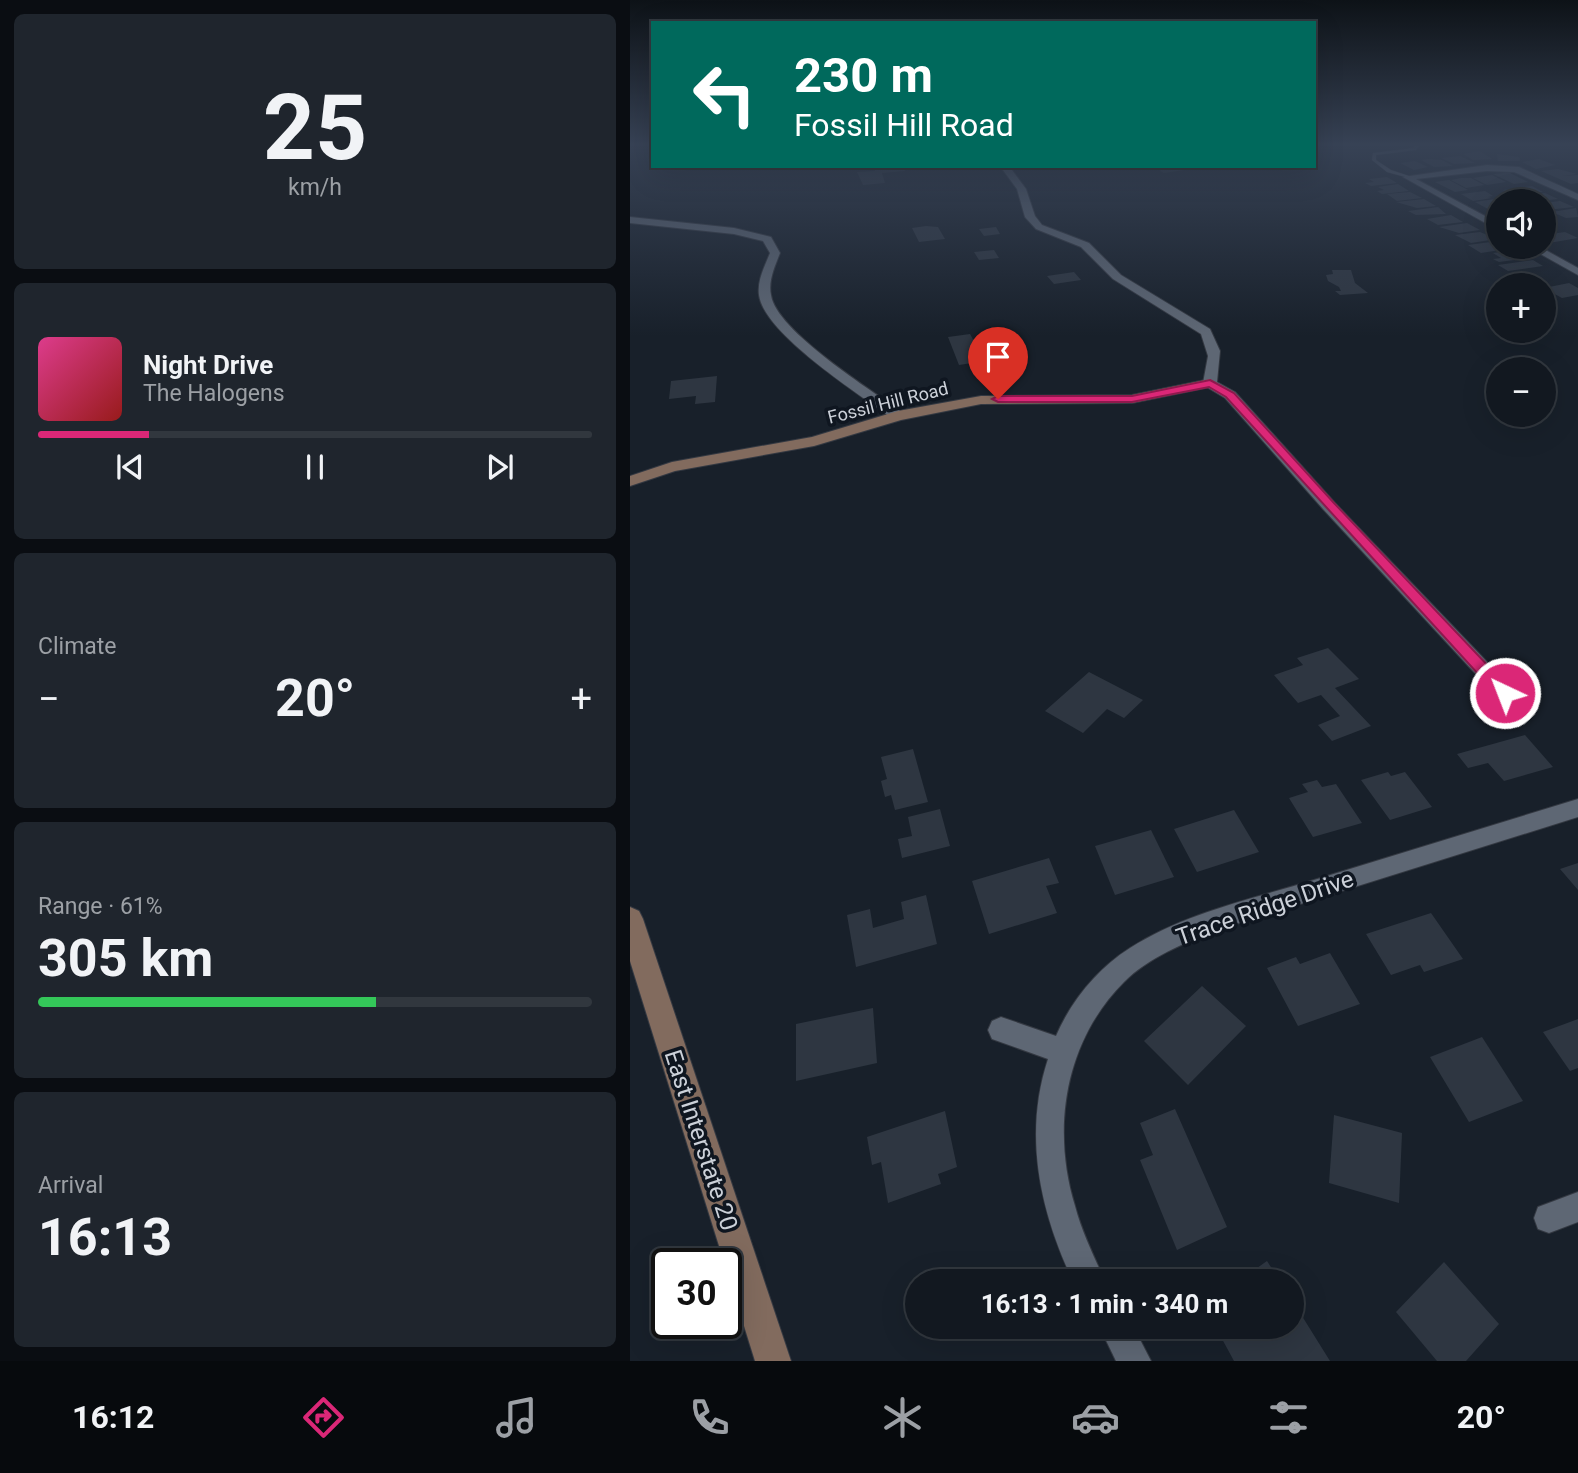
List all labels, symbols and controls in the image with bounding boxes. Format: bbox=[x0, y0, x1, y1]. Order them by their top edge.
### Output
text: 230 m bbox=[794, 47, 933, 104]
icon: left bbox=[679, 49, 770, 140]
text: 25 bbox=[263, 75, 367, 181]
text: Fossil Hill Road bbox=[794, 106, 1014, 144]
text: km/h bbox=[288, 174, 342, 201]
map controls bbox=[1486, 189, 1556, 427]
button: sound bbox=[1486, 189, 1556, 259]
button: + bbox=[1486, 273, 1556, 343]
pin bbox=[968, 327, 1028, 399]
icon: arrive bbox=[979, 338, 1017, 376]
text: Night Drive bbox=[143, 350, 273, 380]
button: − bbox=[1486, 357, 1556, 427]
street label: Fossil Hill Road bbox=[825, 377, 950, 428]
text: The Halogens bbox=[143, 380, 285, 407]
icon: previous bbox=[111, 448, 149, 486]
icon: pause bbox=[296, 448, 334, 486]
icon: next bbox=[481, 448, 519, 486]
text: Climate bbox=[38, 633, 117, 660]
position arrow bbox=[1468, 656, 1542, 730]
text: 20° bbox=[275, 668, 355, 729]
text: − bbox=[38, 677, 60, 721]
text: + bbox=[570, 677, 592, 721]
street label: Trace Ridge Drive bbox=[1173, 865, 1357, 951]
text: Range · 61% bbox=[38, 893, 163, 920]
text: 305 km bbox=[38, 928, 213, 989]
street label: East Interstate 20 bbox=[659, 1046, 743, 1234]
text: Arrival bbox=[38, 1172, 103, 1199]
text: 16:13 bbox=[38, 1207, 172, 1268]
speed limit sign: 30 bbox=[651, 1248, 742, 1339]
text: 16:13 · 1 min · 340 m bbox=[981, 1289, 1228, 1319]
icon: directions bbox=[299, 1393, 348, 1442]
icon: music bbox=[492, 1393, 541, 1442]
icon: phone bbox=[685, 1393, 734, 1442]
icon: climate bbox=[878, 1393, 927, 1442]
icon: car bbox=[1071, 1393, 1120, 1442]
icon: filters bbox=[1264, 1393, 1313, 1442]
text: 16:12 bbox=[72, 1398, 154, 1436]
text: 20° bbox=[1457, 1398, 1506, 1436]

